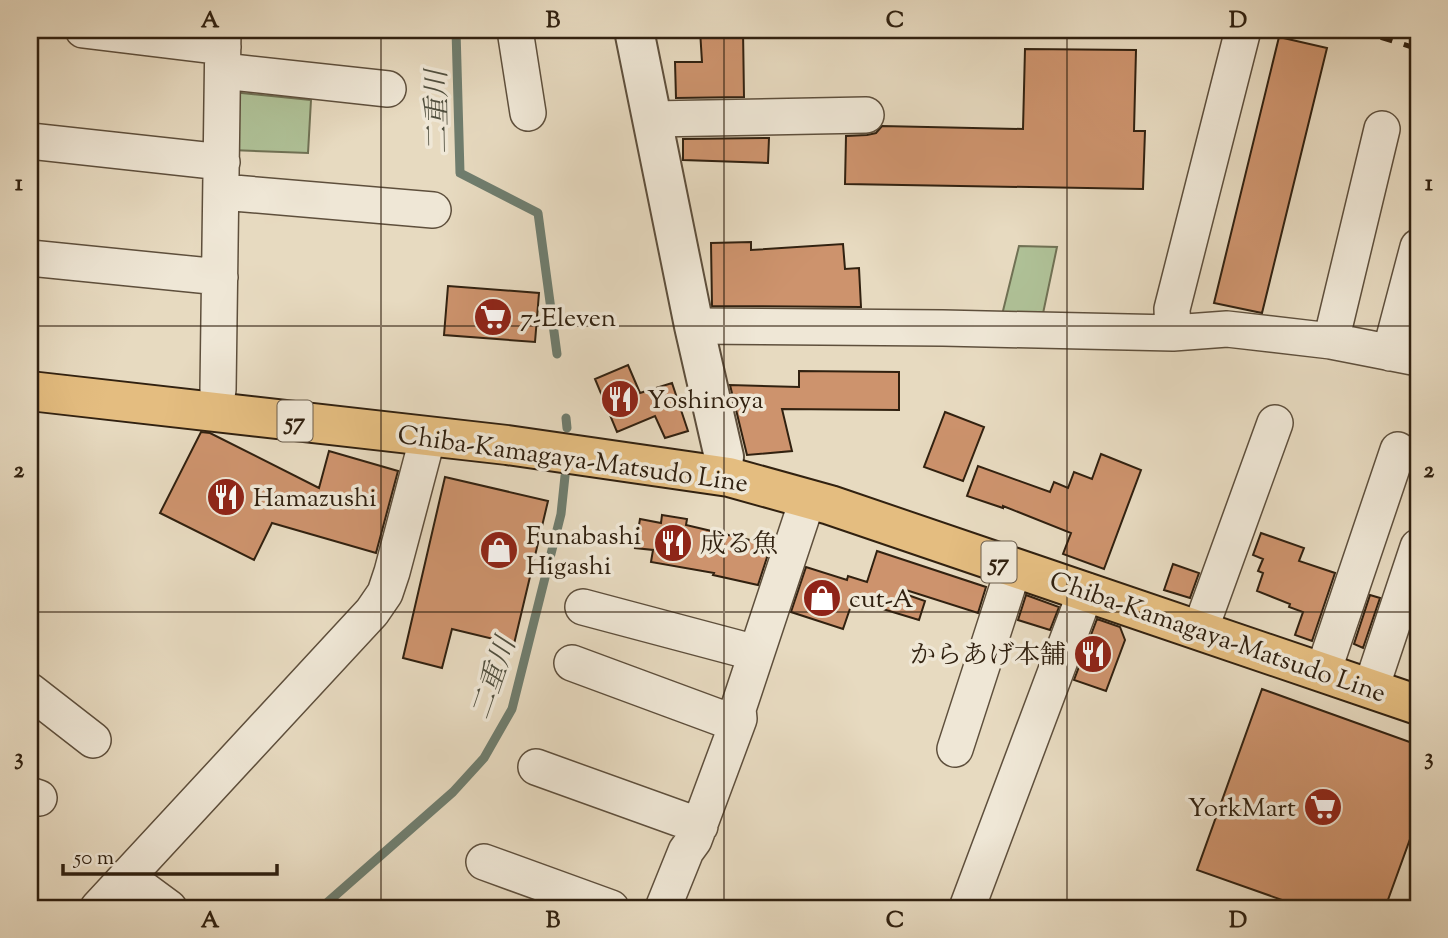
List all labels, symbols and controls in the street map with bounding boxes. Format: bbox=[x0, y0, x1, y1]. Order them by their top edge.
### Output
text: A bbox=[201, 5, 220, 38]
text: B bbox=[546, 5, 561, 38]
text: C bbox=[886, 5, 904, 38]
text: D bbox=[1229, 5, 1247, 38]
water label: 二重川 bbox=[418, 67, 460, 154]
text: 1 bbox=[15, 168, 23, 201]
text: 1 bbox=[1425, 168, 1433, 201]
supermarket icon: 7-Eleven bbox=[472, 296, 514, 338]
place label: 7-Eleven bbox=[520, 301, 616, 338]
restaurant icon: Yoshinoya bbox=[599, 378, 641, 420]
place label: Yoshinoya bbox=[647, 383, 764, 420]
road number: 57 bbox=[278, 400, 312, 442]
street label: Chiba-Kamagaya-Matsudo Line bbox=[395, 418, 750, 503]
text: 2 bbox=[14, 455, 25, 488]
text: 2 bbox=[1424, 455, 1435, 488]
restaurant icon: Hamazushi bbox=[205, 476, 247, 518]
place label: Hamazushi bbox=[253, 481, 377, 518]
place label: Funabashi Higashi bbox=[526, 519, 641, 586]
restaurant icon: 成る魚 bbox=[652, 522, 694, 564]
place label: 成る魚 bbox=[700, 527, 778, 564]
shop icon: Funabashi Higashi bbox=[478, 529, 520, 571]
road number: 57 bbox=[982, 542, 1016, 582]
street label: Chiba-Kamagaya-Matsudo Line bbox=[1044, 563, 1390, 713]
shop icon: cut-A bbox=[801, 577, 843, 619]
place label: cut-A bbox=[849, 582, 913, 619]
water label: 二重川 bbox=[462, 630, 528, 725]
restaurant icon: からあげ本舗 bbox=[1072, 633, 1114, 675]
place label: からあげ本舗 bbox=[910, 638, 1066, 675]
text: 3 bbox=[14, 742, 24, 775]
text: 3 bbox=[1424, 742, 1434, 775]
supermarket icon: YorkMart bbox=[1302, 786, 1344, 828]
place label: YorkMart bbox=[1188, 791, 1296, 828]
scale bar bbox=[63, 833, 276, 877]
text: 50 m bbox=[73, 844, 114, 874]
text: A bbox=[201, 905, 220, 938]
text: B bbox=[546, 905, 561, 938]
text: C bbox=[886, 905, 904, 938]
text: D bbox=[1229, 905, 1247, 938]

